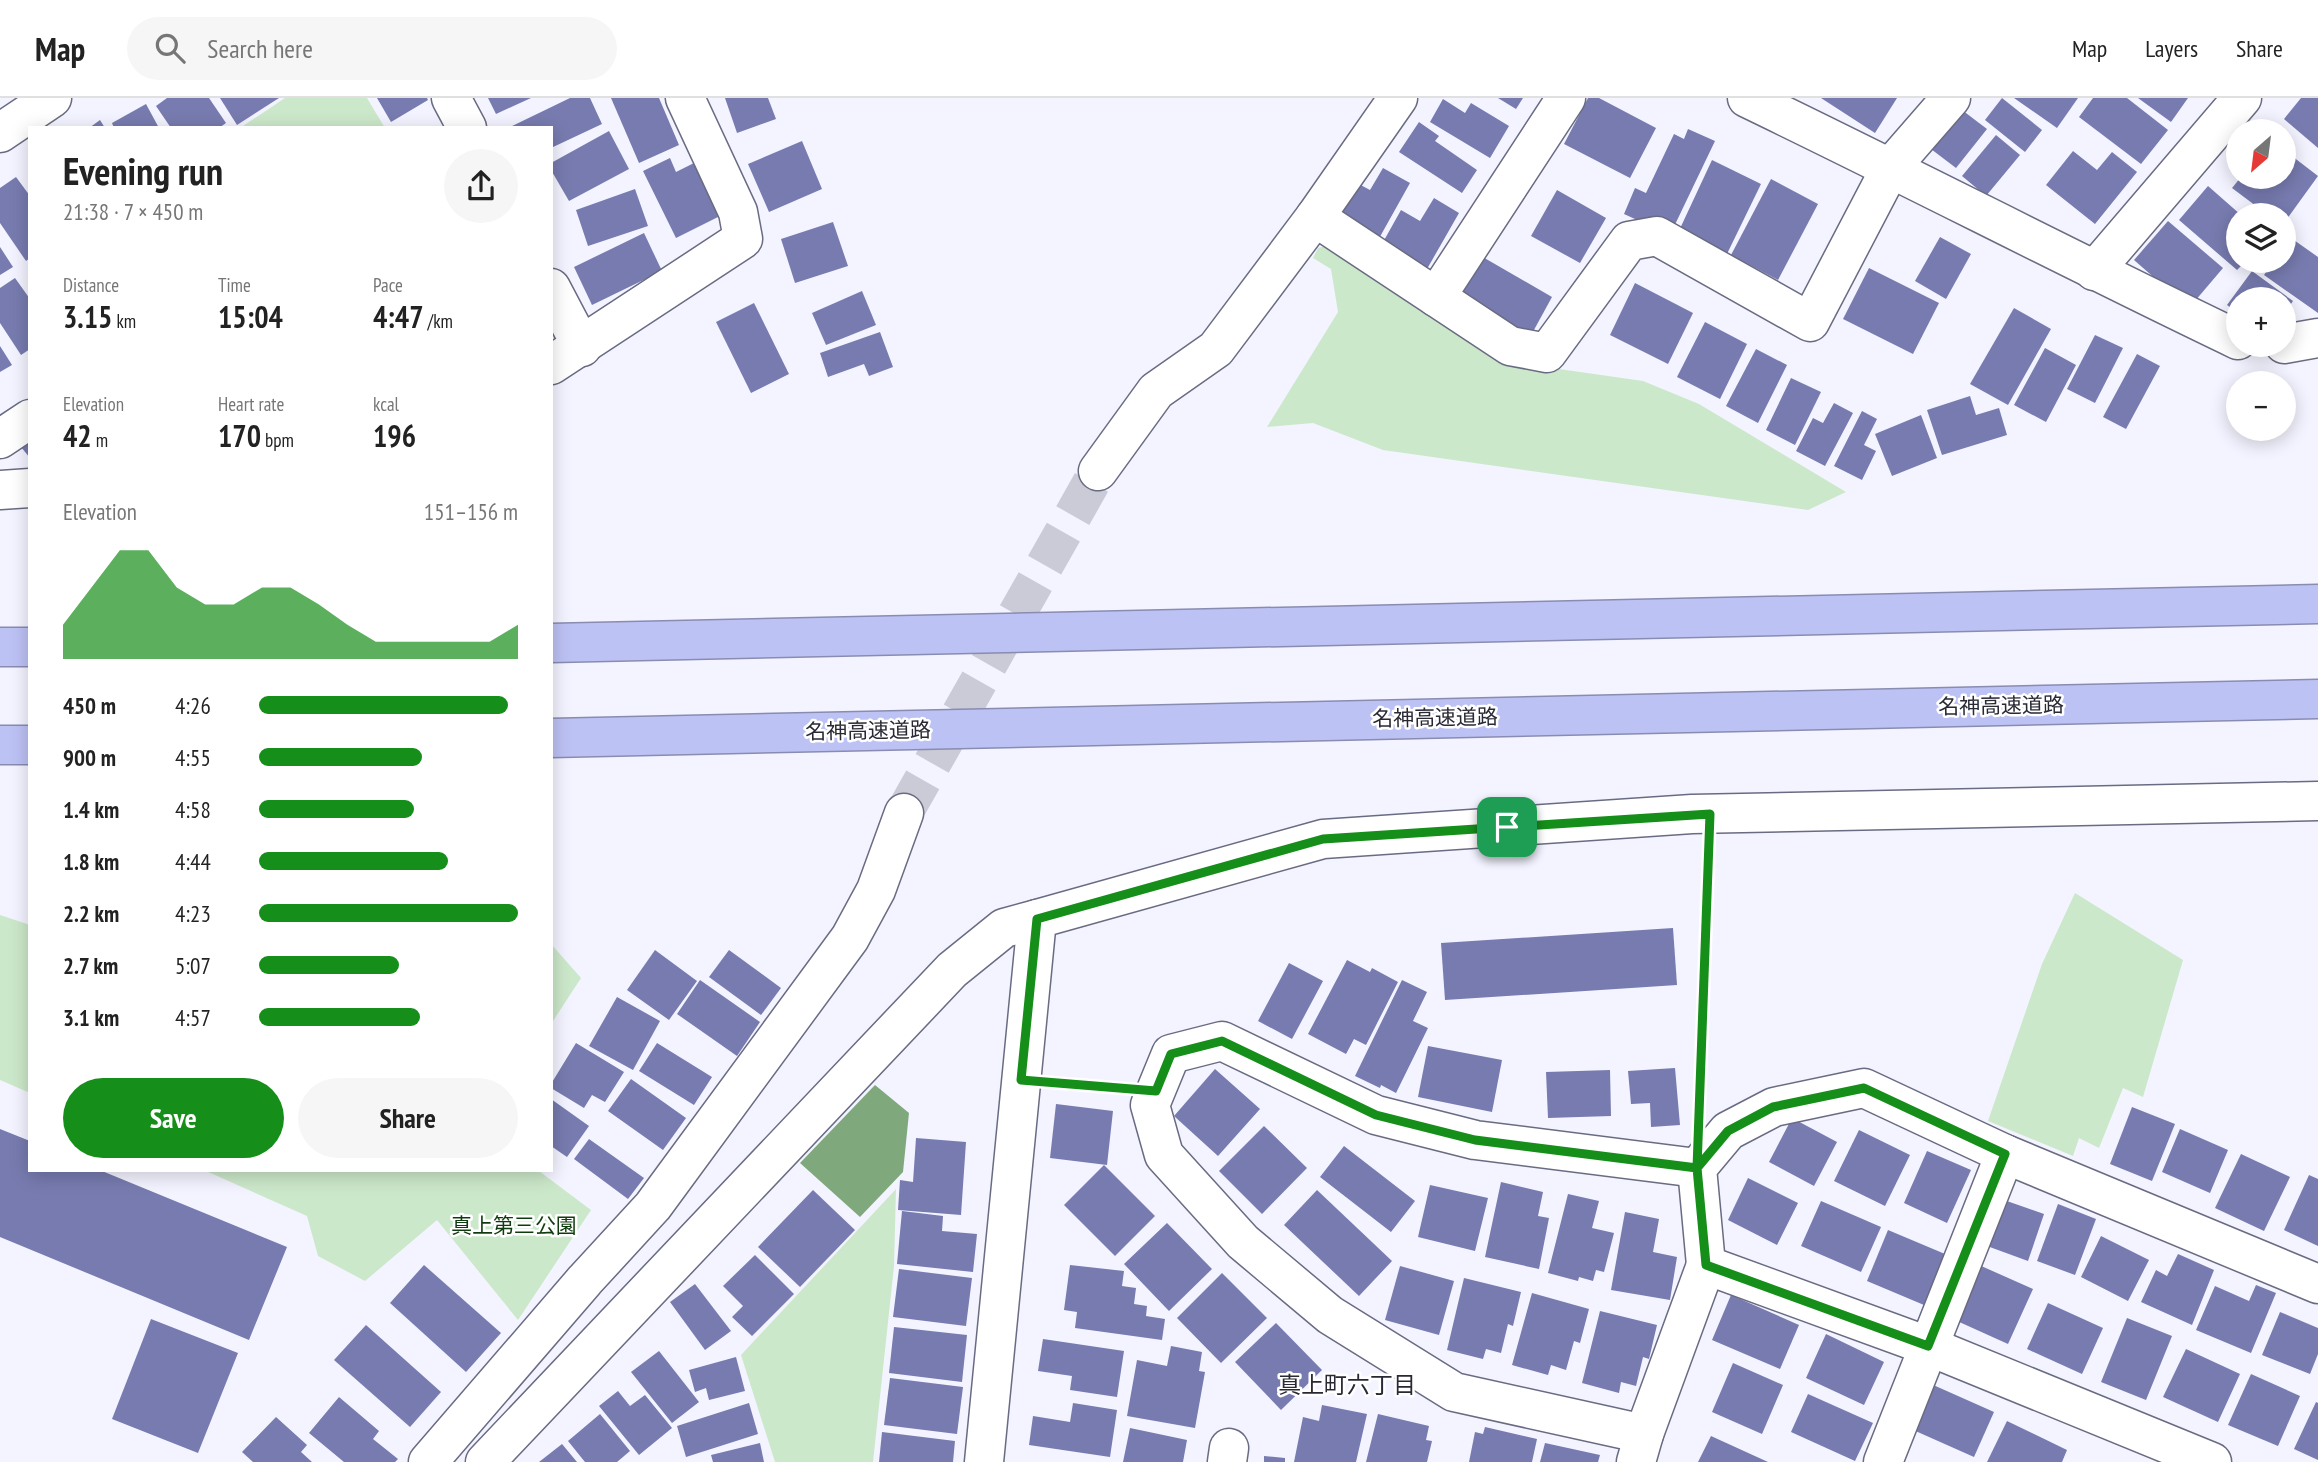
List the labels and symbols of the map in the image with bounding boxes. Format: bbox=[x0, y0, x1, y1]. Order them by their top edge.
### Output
north arrow bbox=[2226, 119, 2296, 189]
street label: 名神高速道路 bbox=[1938, 691, 2064, 720]
street label: 名神高速道路 bbox=[1372, 703, 1498, 732]
street label: 名神高速道路 bbox=[805, 716, 931, 745]
pin bbox=[1477, 797, 1537, 857]
park label: 真上第三公園 bbox=[451, 1212, 577, 1239]
district label: 真上町六丁目 bbox=[1278, 1370, 1416, 1399]

